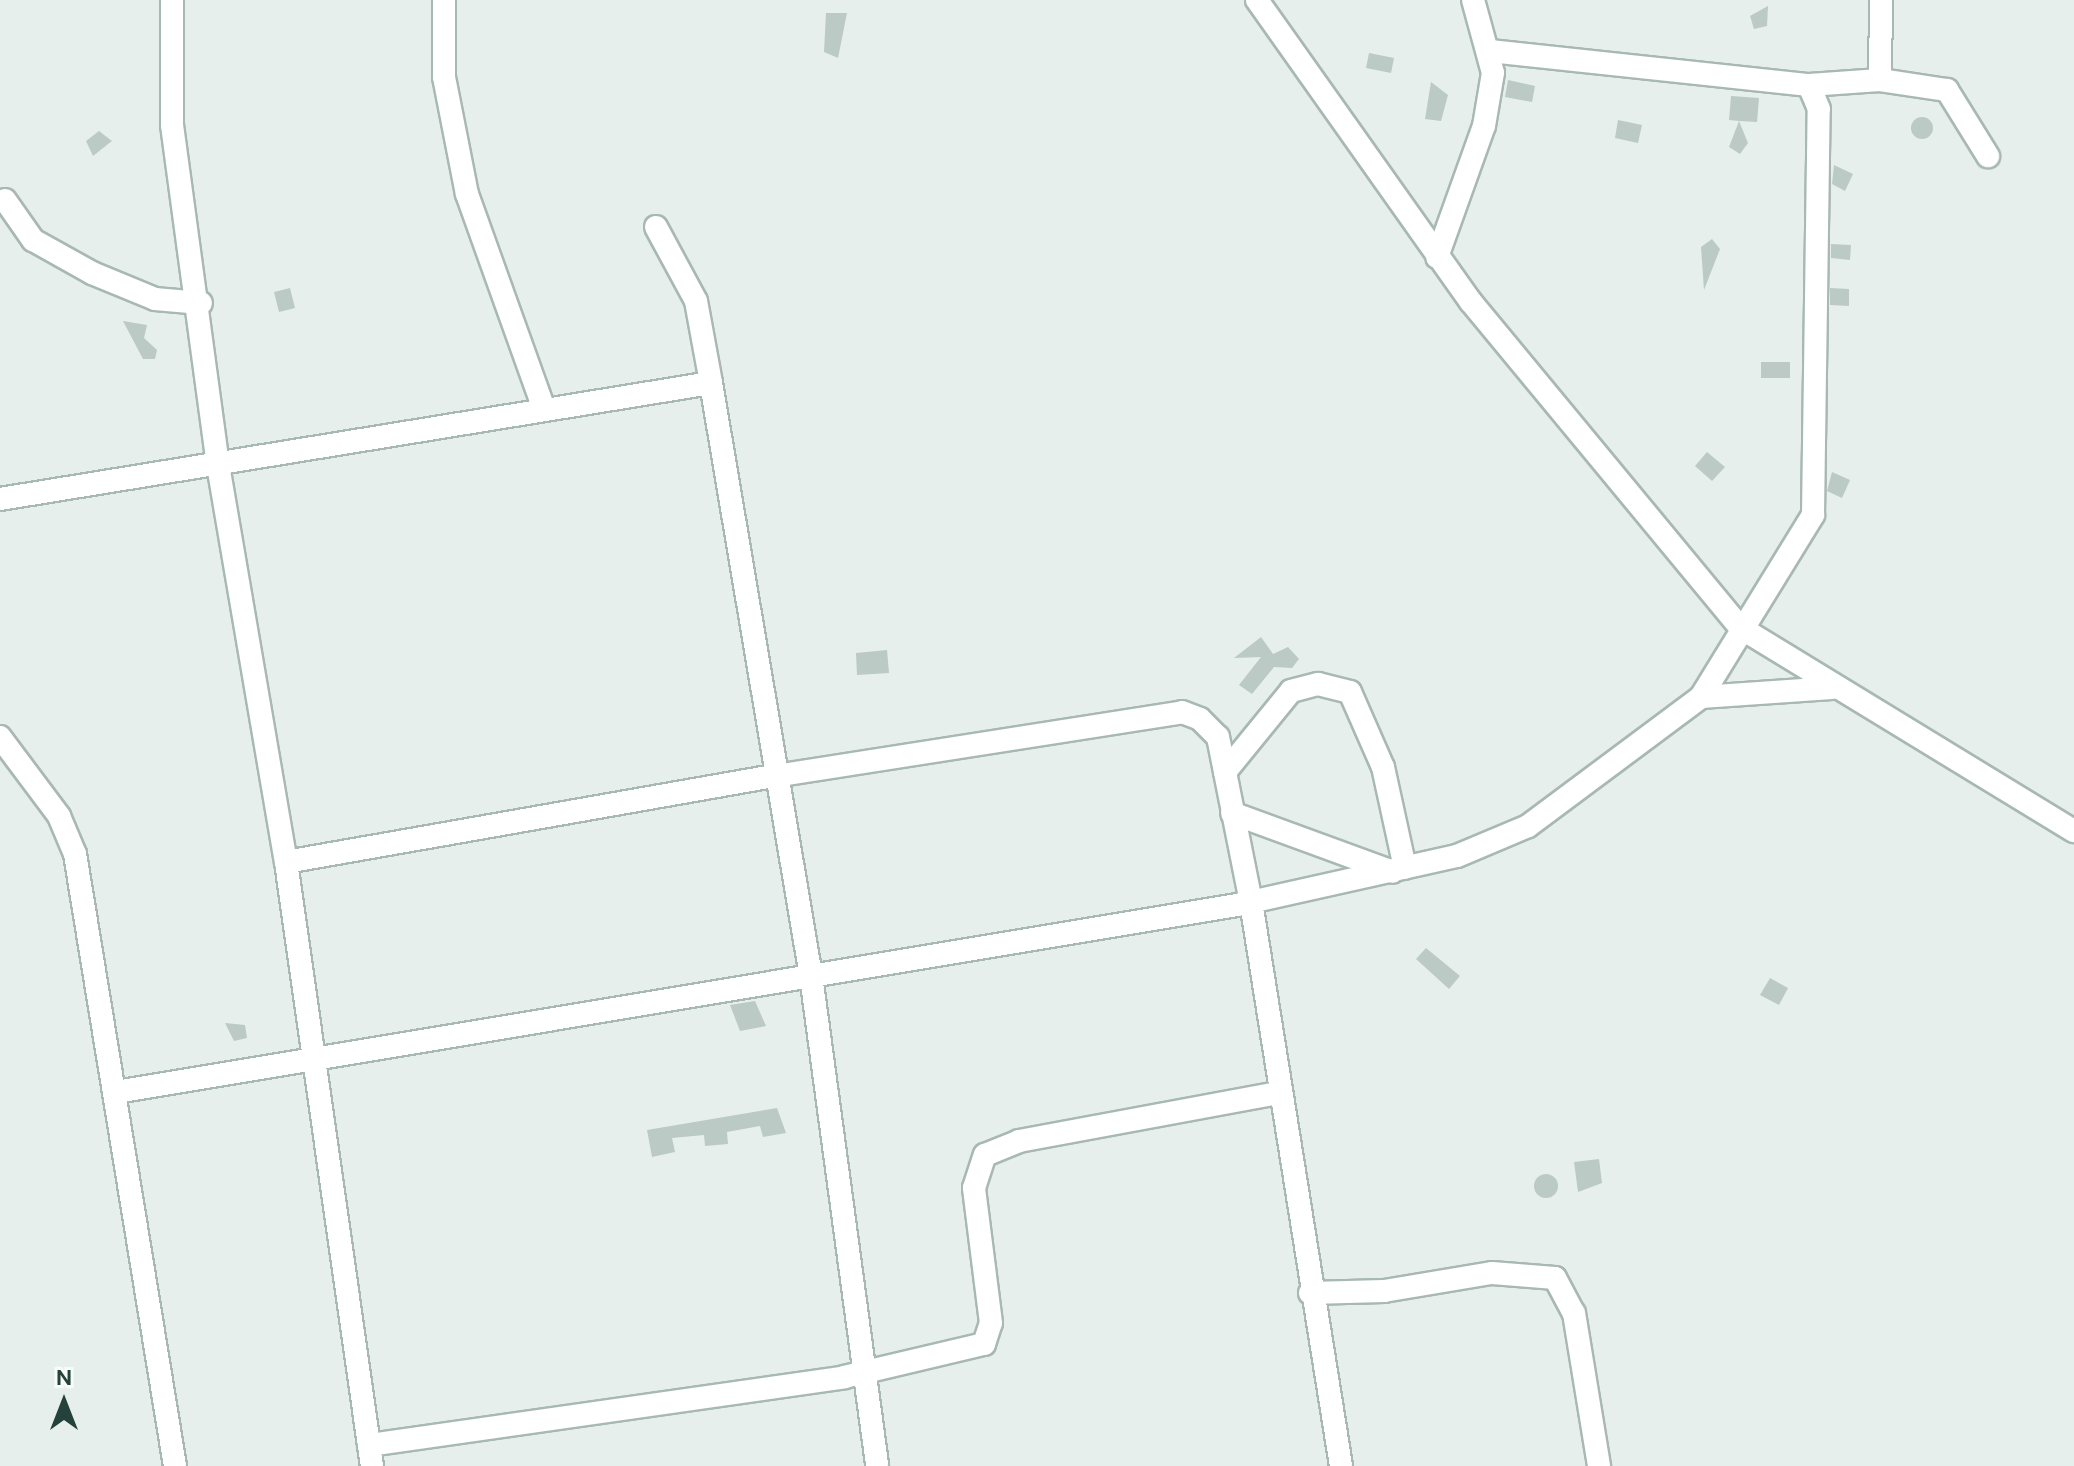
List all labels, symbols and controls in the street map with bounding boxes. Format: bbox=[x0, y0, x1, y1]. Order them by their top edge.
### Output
north arrow bbox=[24, 1362, 104, 1442]
text: N bbox=[56, 1363, 72, 1392]

